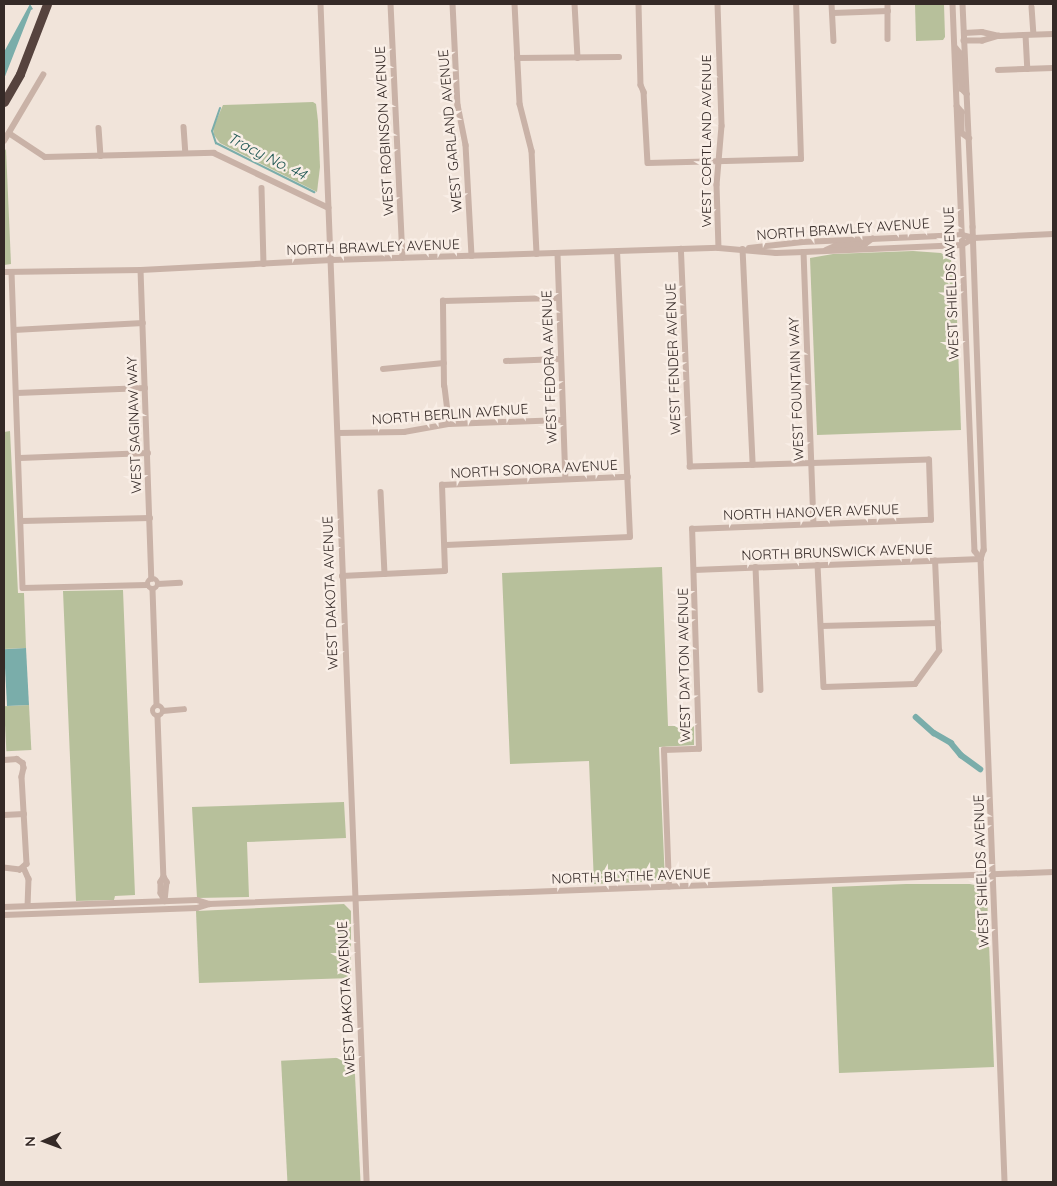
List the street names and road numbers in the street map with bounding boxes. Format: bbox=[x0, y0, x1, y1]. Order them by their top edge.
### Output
street label: WEST ROBINSON AVENUE bbox=[371, 46, 397, 216]
street label: WEST GARLAND AVENUE bbox=[435, 49, 465, 213]
street label: WEST CORTLAND AVENUE bbox=[698, 55, 714, 227]
street label: WEST SHIELDS AVENUE bbox=[940, 206, 962, 360]
street label: NORTH BRAWLEY AVENUE bbox=[756, 215, 930, 243]
street label: NORTH BRAWLEY AVENUE bbox=[286, 236, 460, 258]
street label: WEST FENDER AVENUE bbox=[662, 283, 684, 435]
street label: WEST FEDORA AVENUE bbox=[538, 290, 560, 444]
street label: WEST FOUNTAIN WAY bbox=[785, 317, 807, 461]
street label: WEST SAGINAW WAY bbox=[123, 356, 145, 494]
street label: NORTH BERLIN AVENUE bbox=[371, 400, 529, 428]
street label: NORTH SONORA AVENUE bbox=[450, 456, 618, 482]
street label: NORTH HANOVER AVENUE bbox=[723, 501, 899, 523]
street label: WEST DAKOTA AVENUE bbox=[319, 516, 341, 670]
street label: NORTH BRUNSWICK AVENUE bbox=[741, 540, 933, 564]
street label: WEST DAYTON AVENUE bbox=[674, 588, 694, 742]
street label: WEST SHIELDS AVENUE bbox=[970, 794, 992, 948]
street label: NORTH BLYTHE AVENUE bbox=[551, 865, 711, 887]
street label: WEST DAKOTA AVENUE bbox=[334, 921, 358, 1075]

